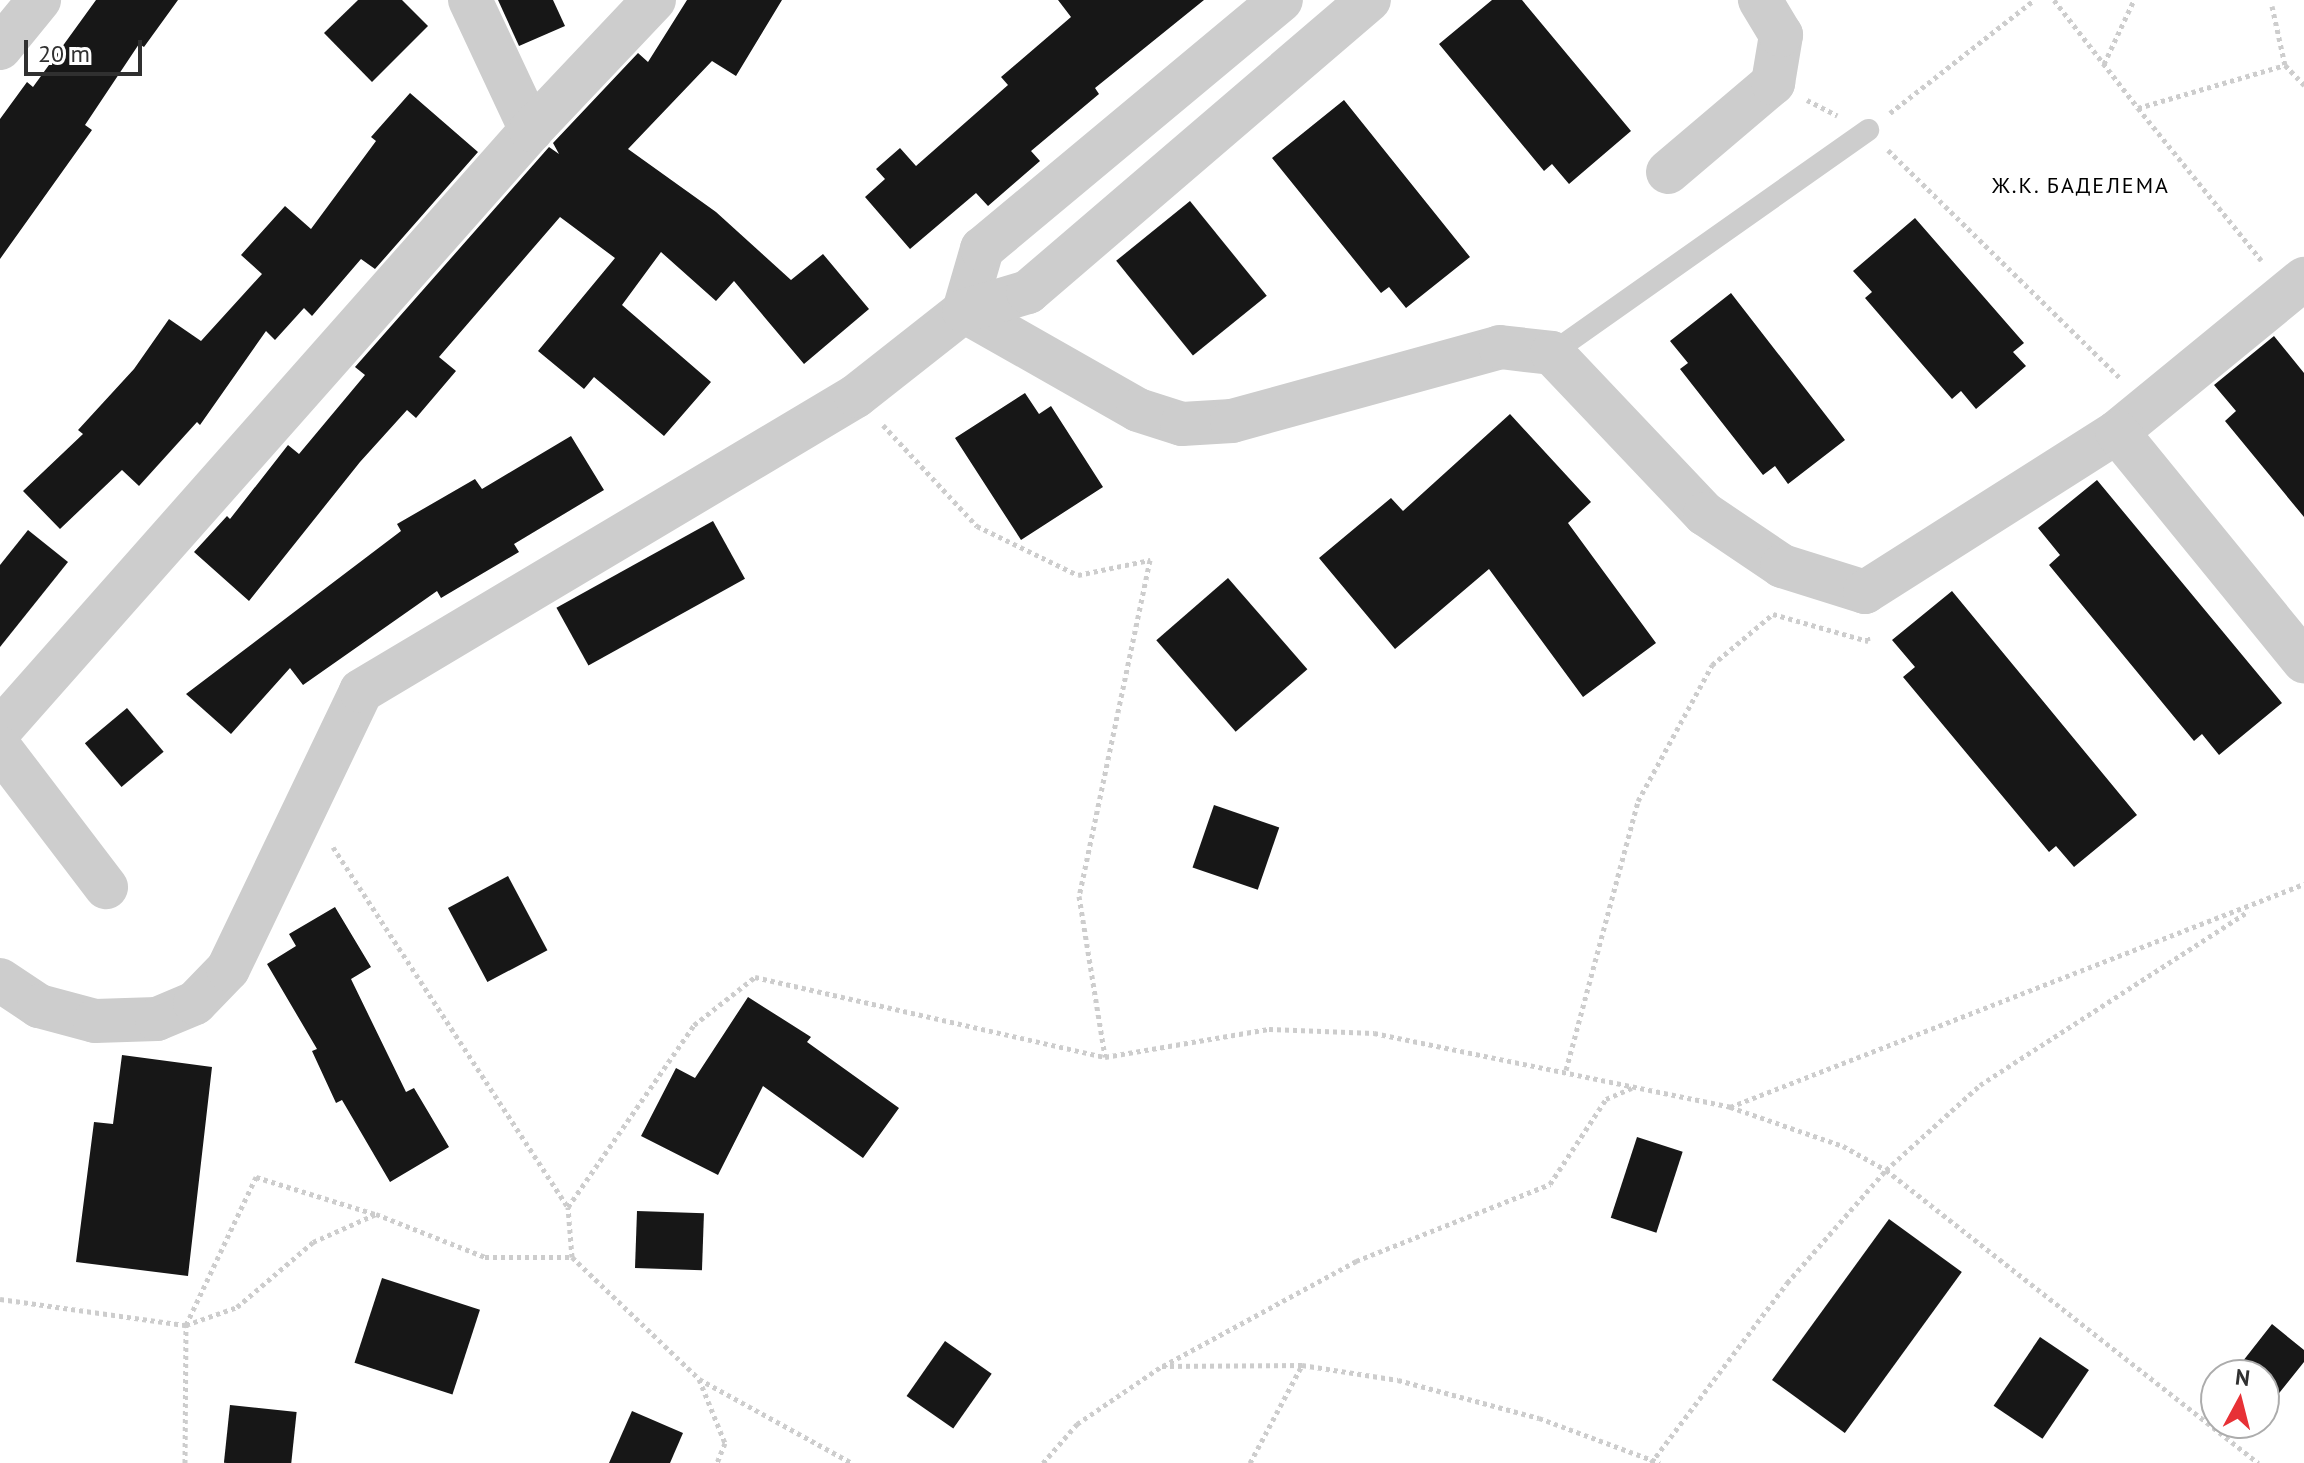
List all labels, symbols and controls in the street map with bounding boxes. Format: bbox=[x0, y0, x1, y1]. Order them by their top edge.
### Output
scale bar bbox=[28, 24, 146, 74]
text: 20 m bbox=[38, 38, 90, 69]
district label: Ж.К. БАДЕЛЕМА bbox=[1991, 173, 2171, 199]
north arrow bbox=[2200, 1359, 2280, 1439]
text: N bbox=[2234, 1362, 2252, 1392]

